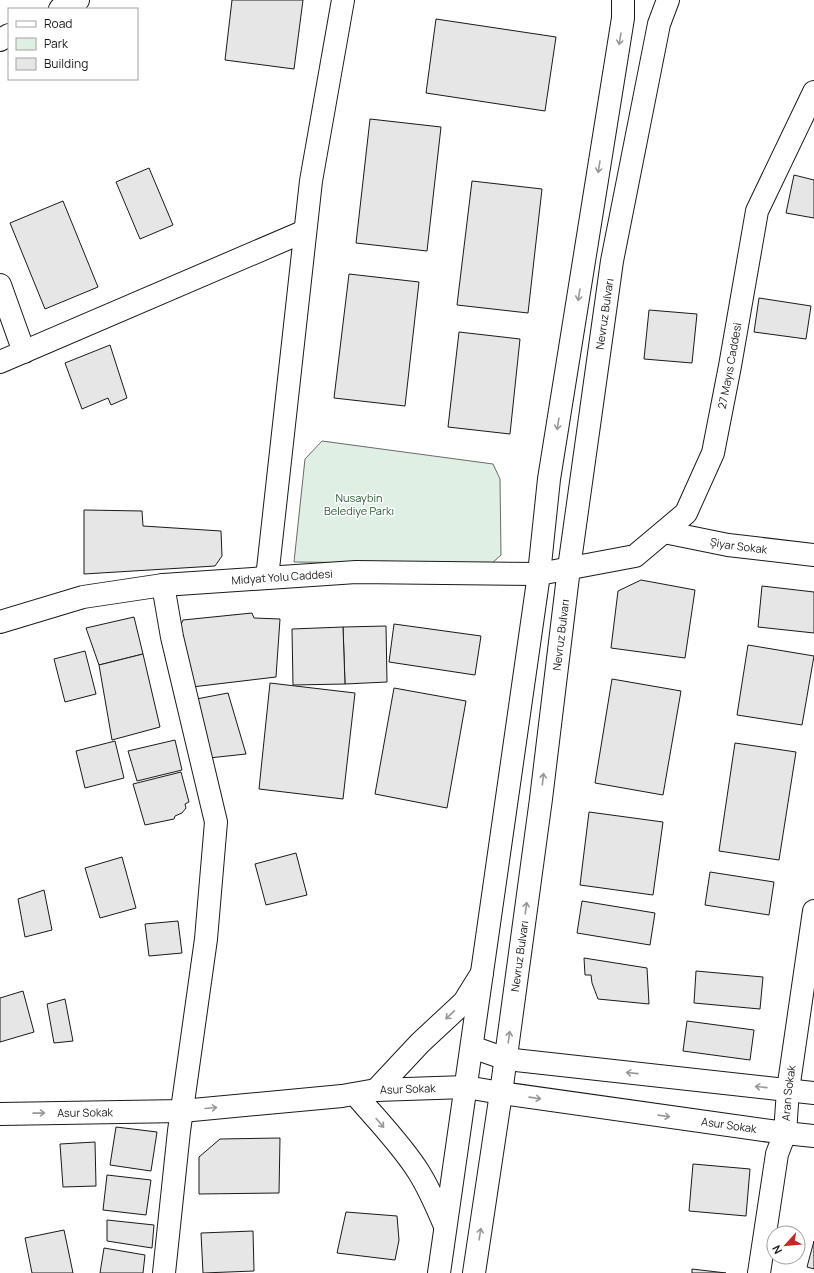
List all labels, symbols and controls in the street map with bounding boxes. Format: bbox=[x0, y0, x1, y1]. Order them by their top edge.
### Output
legend bbox=[8, 8, 138, 80]
text: Road bbox=[44, 15, 72, 32]
one-way arrow bbox=[616, 32, 624, 45]
text: Park bbox=[44, 35, 69, 52]
text: Building bbox=[44, 55, 88, 72]
one-way arrow bbox=[595, 160, 603, 173]
street label: Nevruz Bulvarı bbox=[592, 277, 616, 350]
one-way arrow bbox=[575, 289, 583, 302]
street label: 27 Mayıs Caddesi bbox=[714, 321, 744, 410]
one-way arrow bbox=[554, 417, 562, 430]
park label: Nusaybin Belediye Parkı bbox=[324, 490, 394, 518]
street label: Şiyar Sokak bbox=[709, 534, 769, 557]
street label: Midyat Yolu Caddesi bbox=[231, 566, 333, 587]
street label: Nevruz Bulvarı bbox=[549, 598, 572, 671]
one-way arrow bbox=[539, 773, 547, 786]
one-way arrow bbox=[522, 902, 530, 915]
street label: Nevruz Bulvarı bbox=[507, 920, 531, 993]
one-way arrow bbox=[445, 1010, 455, 1020]
one-way arrow bbox=[505, 1030, 513, 1043]
street label: Aran Sokak bbox=[778, 1064, 799, 1121]
one-way arrow bbox=[626, 1069, 639, 1077]
street label: Asur Sokak bbox=[380, 1080, 436, 1097]
one-way arrow bbox=[755, 1083, 768, 1091]
one-way arrow bbox=[528, 1094, 541, 1102]
street label: Asur Sokak bbox=[57, 1104, 114, 1120]
one-way arrow bbox=[204, 1104, 217, 1112]
one-way arrow bbox=[32, 1109, 45, 1117]
one-way arrow bbox=[657, 1112, 670, 1120]
street label: Asur Sokak bbox=[700, 1113, 758, 1136]
one-way arrow bbox=[376, 1118, 385, 1129]
north arrow bbox=[766, 1225, 806, 1265]
one-way arrow bbox=[476, 1228, 484, 1241]
text: N bbox=[768, 1243, 785, 1257]

